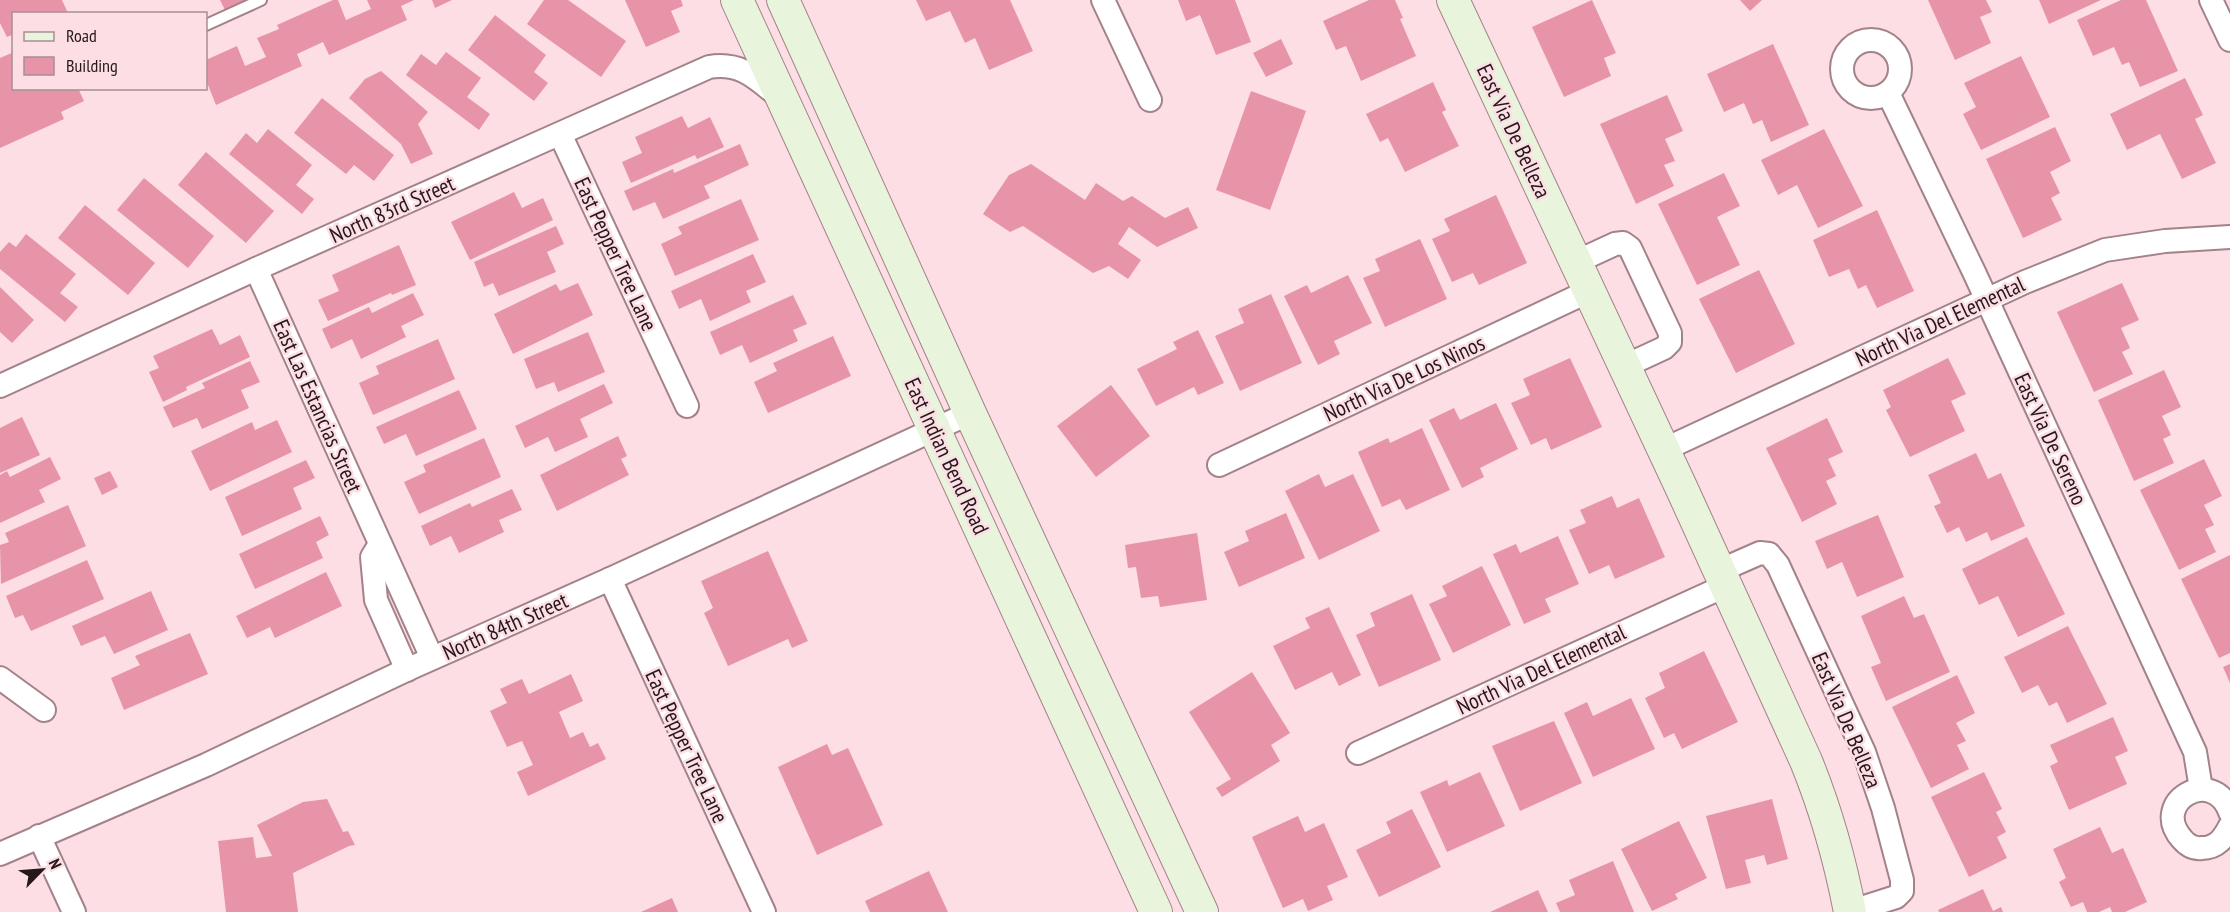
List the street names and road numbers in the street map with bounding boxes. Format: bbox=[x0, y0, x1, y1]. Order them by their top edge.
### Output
street label: East Via De Belleza bbox=[1471, 59, 1557, 203]
street label: North 83rd Street bbox=[325, 169, 459, 249]
street label: East Pepper Tree Lane bbox=[568, 173, 664, 335]
street label: North Via Del Elemental bbox=[1851, 269, 2030, 372]
street label: East Las Estancias Street bbox=[267, 315, 369, 497]
street label: North Via De Los Ninos bbox=[1319, 328, 1489, 428]
street label: East Via De Sereno bbox=[2008, 369, 2094, 509]
street label: East Indian Bend Road bbox=[899, 373, 995, 539]
street label: North 84th Street bbox=[438, 586, 572, 666]
street label: North Via Del Elemental bbox=[1452, 617, 1631, 720]
street label: East Via De Belleza bbox=[1806, 648, 1888, 792]
street label: East Pepper Tree Lane bbox=[639, 665, 735, 827]

